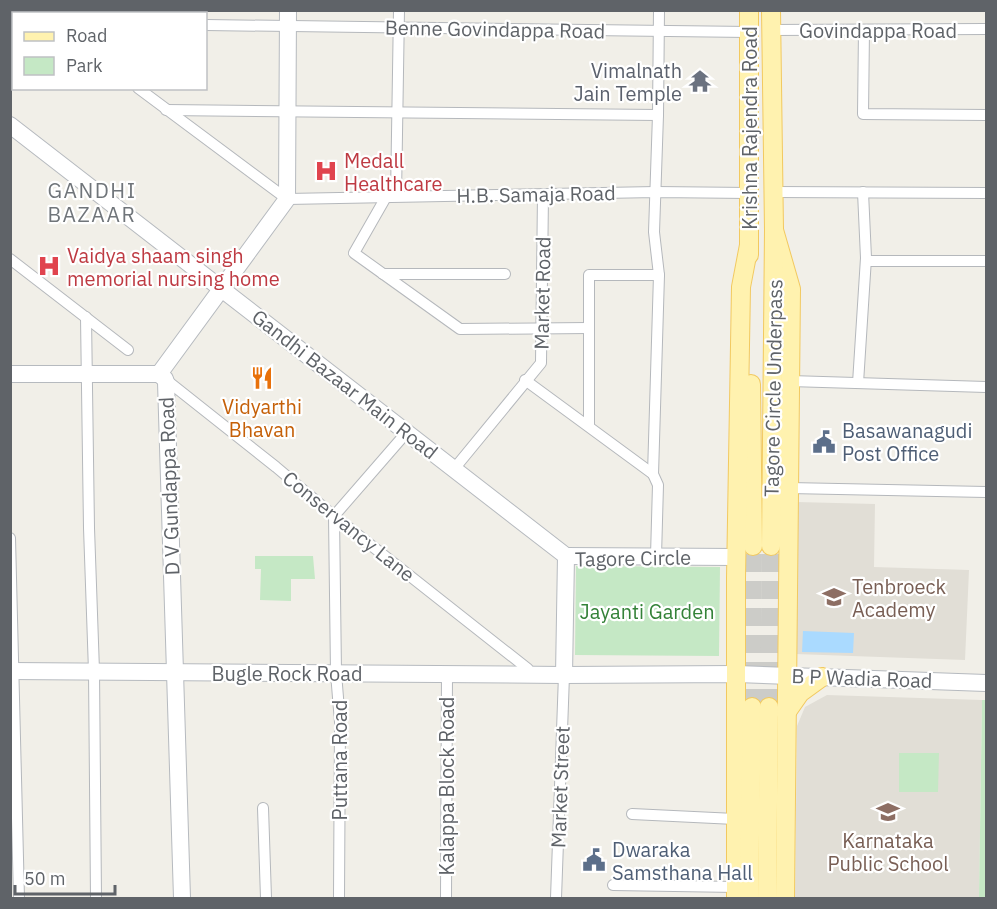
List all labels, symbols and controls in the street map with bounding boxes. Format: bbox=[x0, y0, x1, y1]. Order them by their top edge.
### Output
legend bbox=[12, 12, 207, 90]
street label: Benne Govindappa Road bbox=[385, 14, 605, 44]
street label: Govindappa Road bbox=[799, 17, 957, 44]
text: Road bbox=[66, 24, 107, 47]
street label: Krishna Rajendra Road bbox=[736, 26, 763, 230]
text: Park bbox=[66, 54, 103, 77]
place label: Vimalnath Jain Temple bbox=[573, 57, 682, 107]
temple icon: Vimalnath Jain Temple bbox=[687, 68, 713, 94]
place label: Medall Healthcare bbox=[344, 147, 442, 197]
hospital icon: Medall Healthcare bbox=[313, 158, 339, 184]
district label: GANDHI BAZAAR bbox=[47, 176, 137, 228]
street label: H.B. Samaja Road bbox=[456, 179, 616, 209]
street label: Market Road bbox=[528, 236, 556, 350]
place label: Vaidya shaam singh memorial nursing home bbox=[67, 242, 280, 292]
hospital icon: Vaidya shaam singh memorial nursing home bbox=[36, 253, 62, 279]
street label: Tagore Circle Underpass bbox=[758, 279, 788, 497]
street label: Gandhi Bazaar Main Road bbox=[246, 303, 444, 465]
restaurant icon: Vidyarthi Bhavan bbox=[249, 365, 275, 391]
place label: Vidyarthi Bhavan bbox=[222, 393, 302, 443]
street label: D V Gundappa Road bbox=[152, 396, 186, 576]
place label: Basawanagudi Post Office bbox=[842, 417, 972, 467]
public building icon: Basawanagudi Post Office bbox=[811, 429, 837, 455]
street label: Conservancy Lane bbox=[277, 464, 421, 588]
street label: Tagore Circle bbox=[575, 543, 691, 573]
place label: Tenbroeck Academy bbox=[852, 573, 947, 623]
school or university icon: Tenbroeck Academy bbox=[821, 584, 847, 610]
park label: Jayanti Garden bbox=[580, 598, 715, 625]
street label: Bugle Rock Road bbox=[211, 660, 363, 687]
street label: B P Wadia Road bbox=[791, 662, 933, 694]
street label: Kalappa Block Road bbox=[433, 697, 460, 875]
street label: Puttana Road bbox=[326, 700, 353, 820]
street label: Market Street bbox=[544, 726, 576, 848]
school or university icon: Karnataka Public School bbox=[875, 799, 901, 825]
place label: Karnataka Public School bbox=[827, 827, 949, 877]
place label: Dwaraka Samsthana Hall bbox=[612, 836, 753, 886]
public building icon: Dwaraka Samsthana Hall bbox=[581, 847, 607, 873]
scale bar bbox=[15, 858, 116, 896]
text: 50 m bbox=[24, 867, 66, 890]

